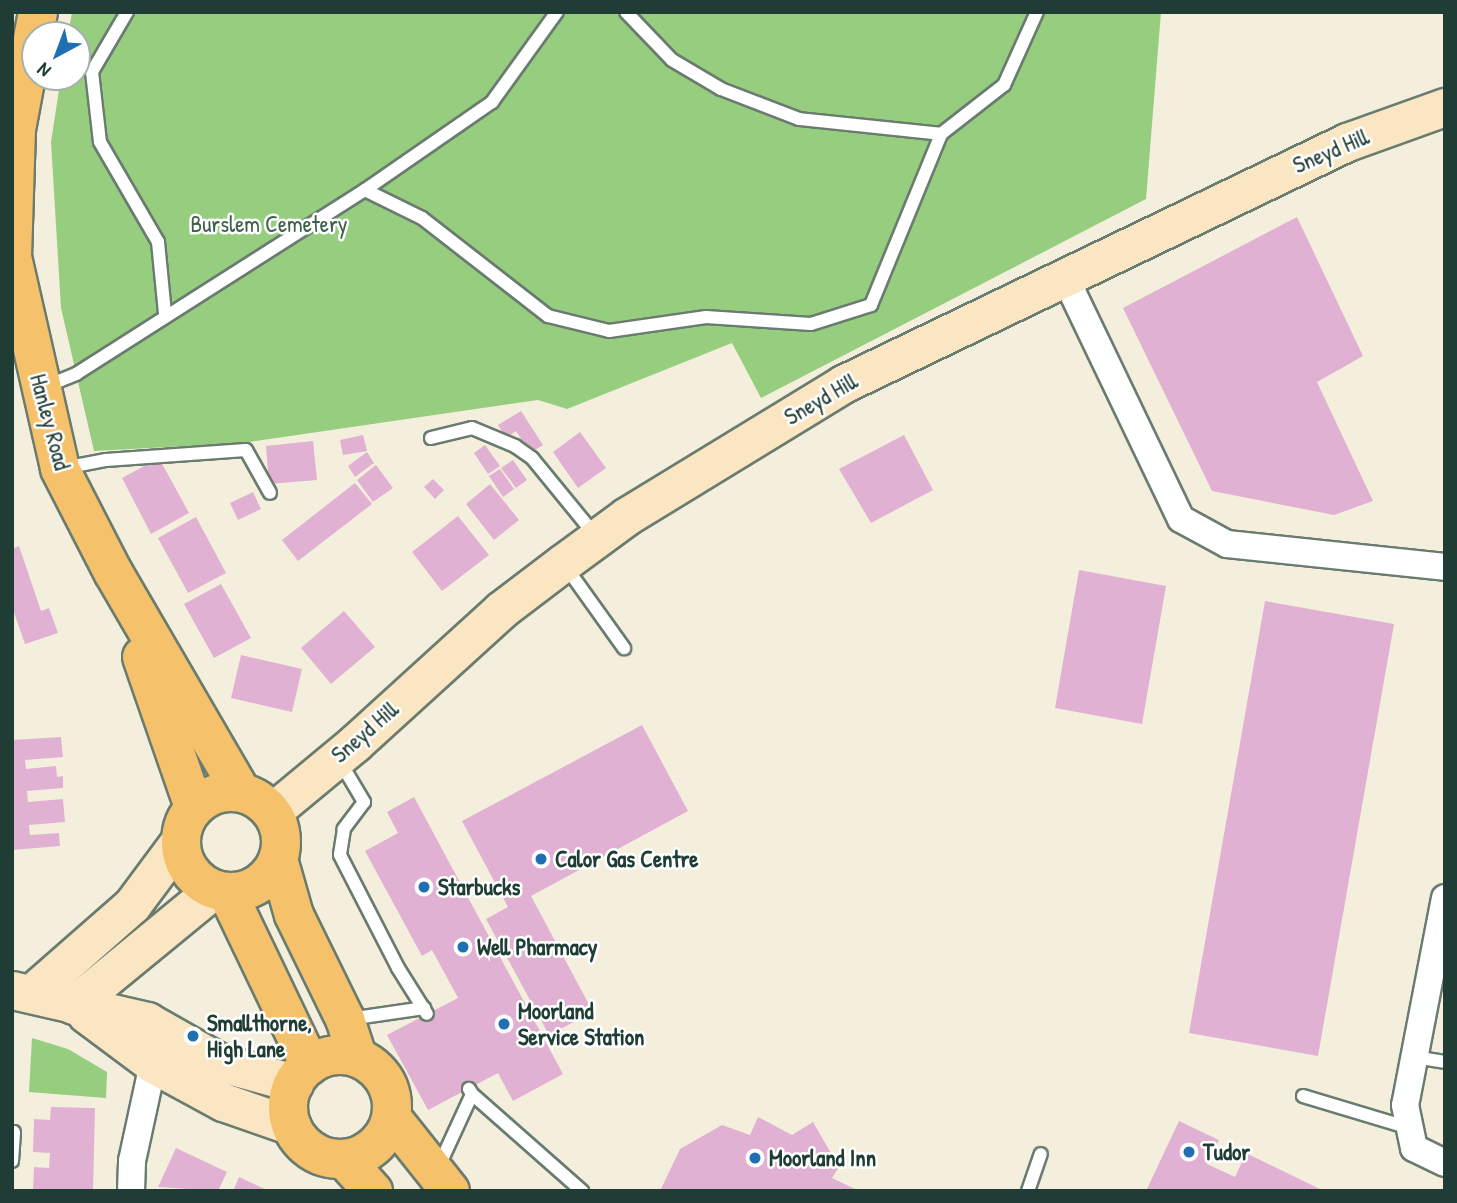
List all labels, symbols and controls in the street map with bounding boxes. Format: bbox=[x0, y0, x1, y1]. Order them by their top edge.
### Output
north arrow bbox=[21, 21, 91, 91]
text: N bbox=[31, 57, 56, 83]
street label: Sneyd Hill bbox=[1289, 123, 1373, 179]
park label: Burslem Cemetery bbox=[191, 210, 347, 238]
street label: Sneyd Hill bbox=[779, 367, 863, 431]
street label: Hanley Road bbox=[24, 371, 76, 473]
street label: Sneyd Hill bbox=[326, 695, 404, 769]
place label: Calor Gas Centre bbox=[555, 845, 698, 873]
marker: Calor Gas Centre bbox=[533, 851, 549, 867]
place label: Starbucks bbox=[438, 873, 520, 901]
marker: Starbucks bbox=[416, 879, 432, 895]
place label: Well Pharmacy bbox=[477, 933, 597, 961]
marker: Well Pharmacy bbox=[455, 939, 471, 955]
place label: Moorland Service Station bbox=[518, 997, 644, 1051]
place label: Smallthorne, High Lane bbox=[207, 1009, 312, 1063]
marker: Moorland Service Station bbox=[496, 1016, 512, 1032]
marker: Smallthorne, High Lane bbox=[185, 1028, 201, 1044]
place label: Tudor bbox=[1203, 1138, 1250, 1166]
place label: Moorland Inn bbox=[769, 1144, 876, 1172]
marker: Tudor bbox=[1181, 1144, 1197, 1160]
marker: Moorland Inn bbox=[747, 1150, 763, 1166]

